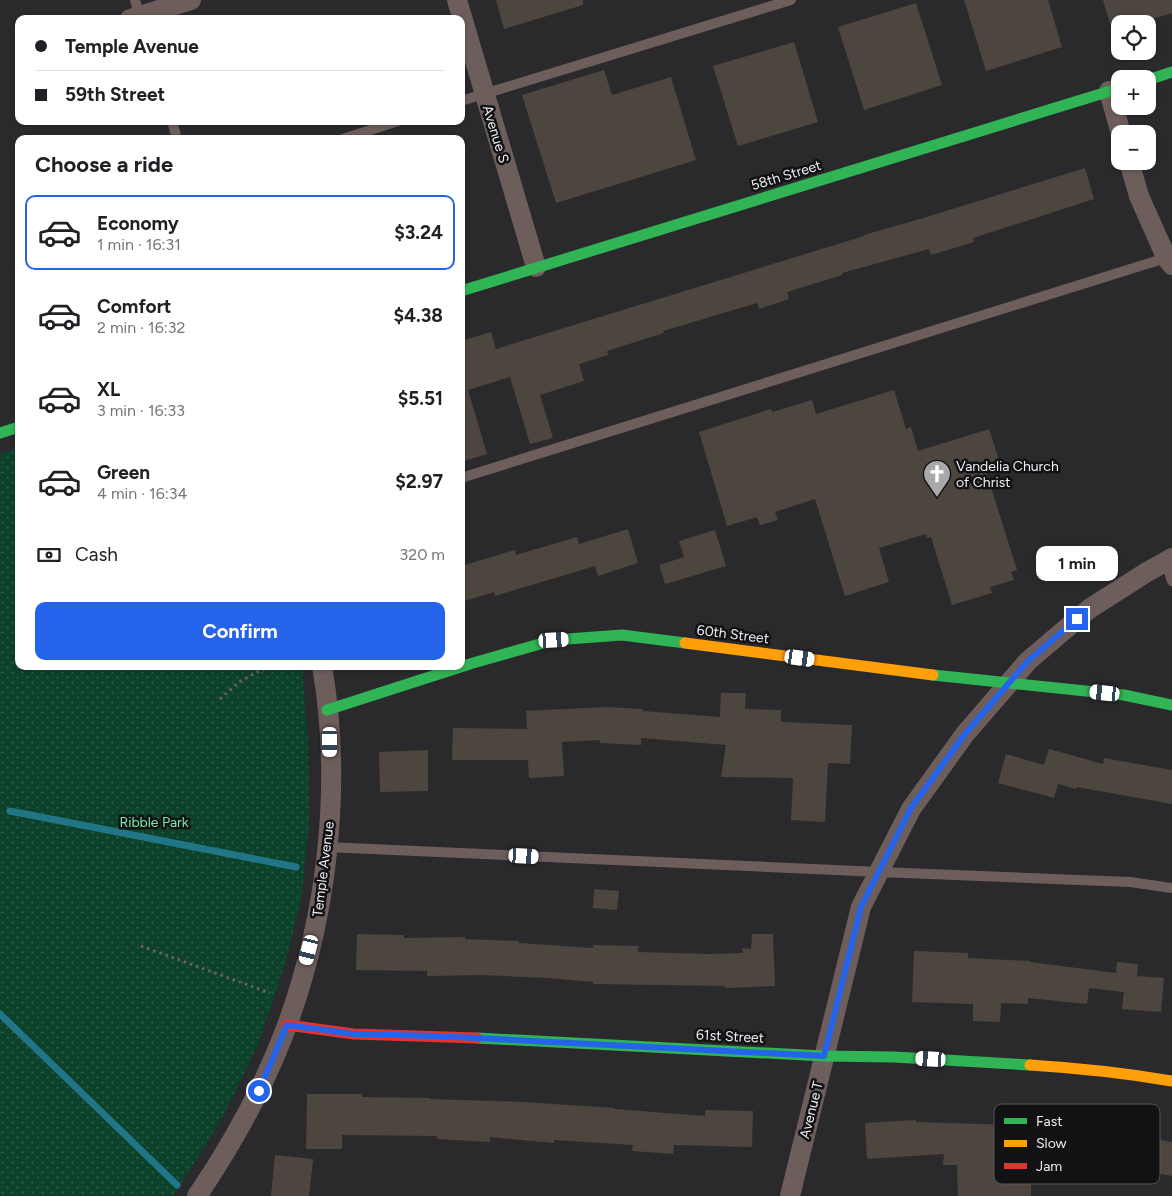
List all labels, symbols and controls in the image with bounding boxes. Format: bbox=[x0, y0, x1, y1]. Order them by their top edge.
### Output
map controls bbox=[1111, 15, 1156, 170]
button: locate bbox=[1111, 15, 1156, 60]
text: Temple Avenue bbox=[65, 35, 199, 58]
button: + bbox=[1111, 70, 1156, 115]
text: 59th Street bbox=[65, 83, 165, 106]
street label: Avenue S bbox=[479, 103, 512, 165]
button: − bbox=[1111, 125, 1156, 170]
text: Choose a ride bbox=[35, 151, 173, 178]
street label: 58th Street bbox=[749, 157, 823, 194]
icon: car bbox=[37, 210, 82, 255]
text: Economy bbox=[97, 212, 179, 235]
text: $3.24 bbox=[394, 221, 443, 244]
text: 1 min · 16:31 bbox=[97, 235, 181, 254]
icon: car bbox=[37, 293, 82, 338]
text: Comfort bbox=[97, 295, 172, 318]
text: $4.38 bbox=[394, 304, 443, 327]
text: 2 min · 16:32 bbox=[97, 318, 185, 337]
icon: car bbox=[37, 376, 82, 421]
text: XL bbox=[97, 378, 120, 401]
text: $5.51 bbox=[398, 387, 443, 410]
text: 3 min · 16:33 bbox=[97, 401, 185, 420]
place label: Vandelia Church of Christ bbox=[956, 458, 1059, 491]
icon: car bbox=[37, 459, 82, 504]
church icon: Vandelia Church of Christ bbox=[922, 459, 952, 498]
text: Green bbox=[97, 461, 150, 484]
text: $2.97 bbox=[395, 470, 443, 493]
text: 4 min · 16:34 bbox=[97, 484, 187, 503]
icon: cash bbox=[35, 541, 63, 569]
text: Cash bbox=[75, 543, 118, 566]
text: 320 m bbox=[400, 545, 445, 564]
callout: 1 min bbox=[1036, 546, 1118, 582]
text: 1 min bbox=[1058, 554, 1096, 573]
button: Confirm bbox=[35, 602, 445, 660]
route end bbox=[1066, 608, 1088, 630]
street label: 60th Street bbox=[696, 622, 770, 647]
car bbox=[538, 632, 569, 648]
car bbox=[784, 648, 815, 668]
car bbox=[1089, 684, 1120, 702]
car bbox=[322, 727, 337, 757]
park label: Ribble Park bbox=[119, 814, 189, 831]
street label: Temple Avenue bbox=[309, 820, 338, 918]
car bbox=[508, 848, 539, 864]
car bbox=[298, 934, 319, 966]
street label: 61st Street bbox=[695, 1026, 764, 1047]
car bbox=[915, 1051, 946, 1067]
street label: Avenue T bbox=[796, 1079, 827, 1141]
route start bbox=[248, 1080, 270, 1102]
legend bbox=[994, 1104, 1160, 1184]
text: Fast bbox=[1036, 1113, 1062, 1130]
text: Slow bbox=[1036, 1135, 1067, 1152]
text: Jam bbox=[1036, 1158, 1062, 1175]

